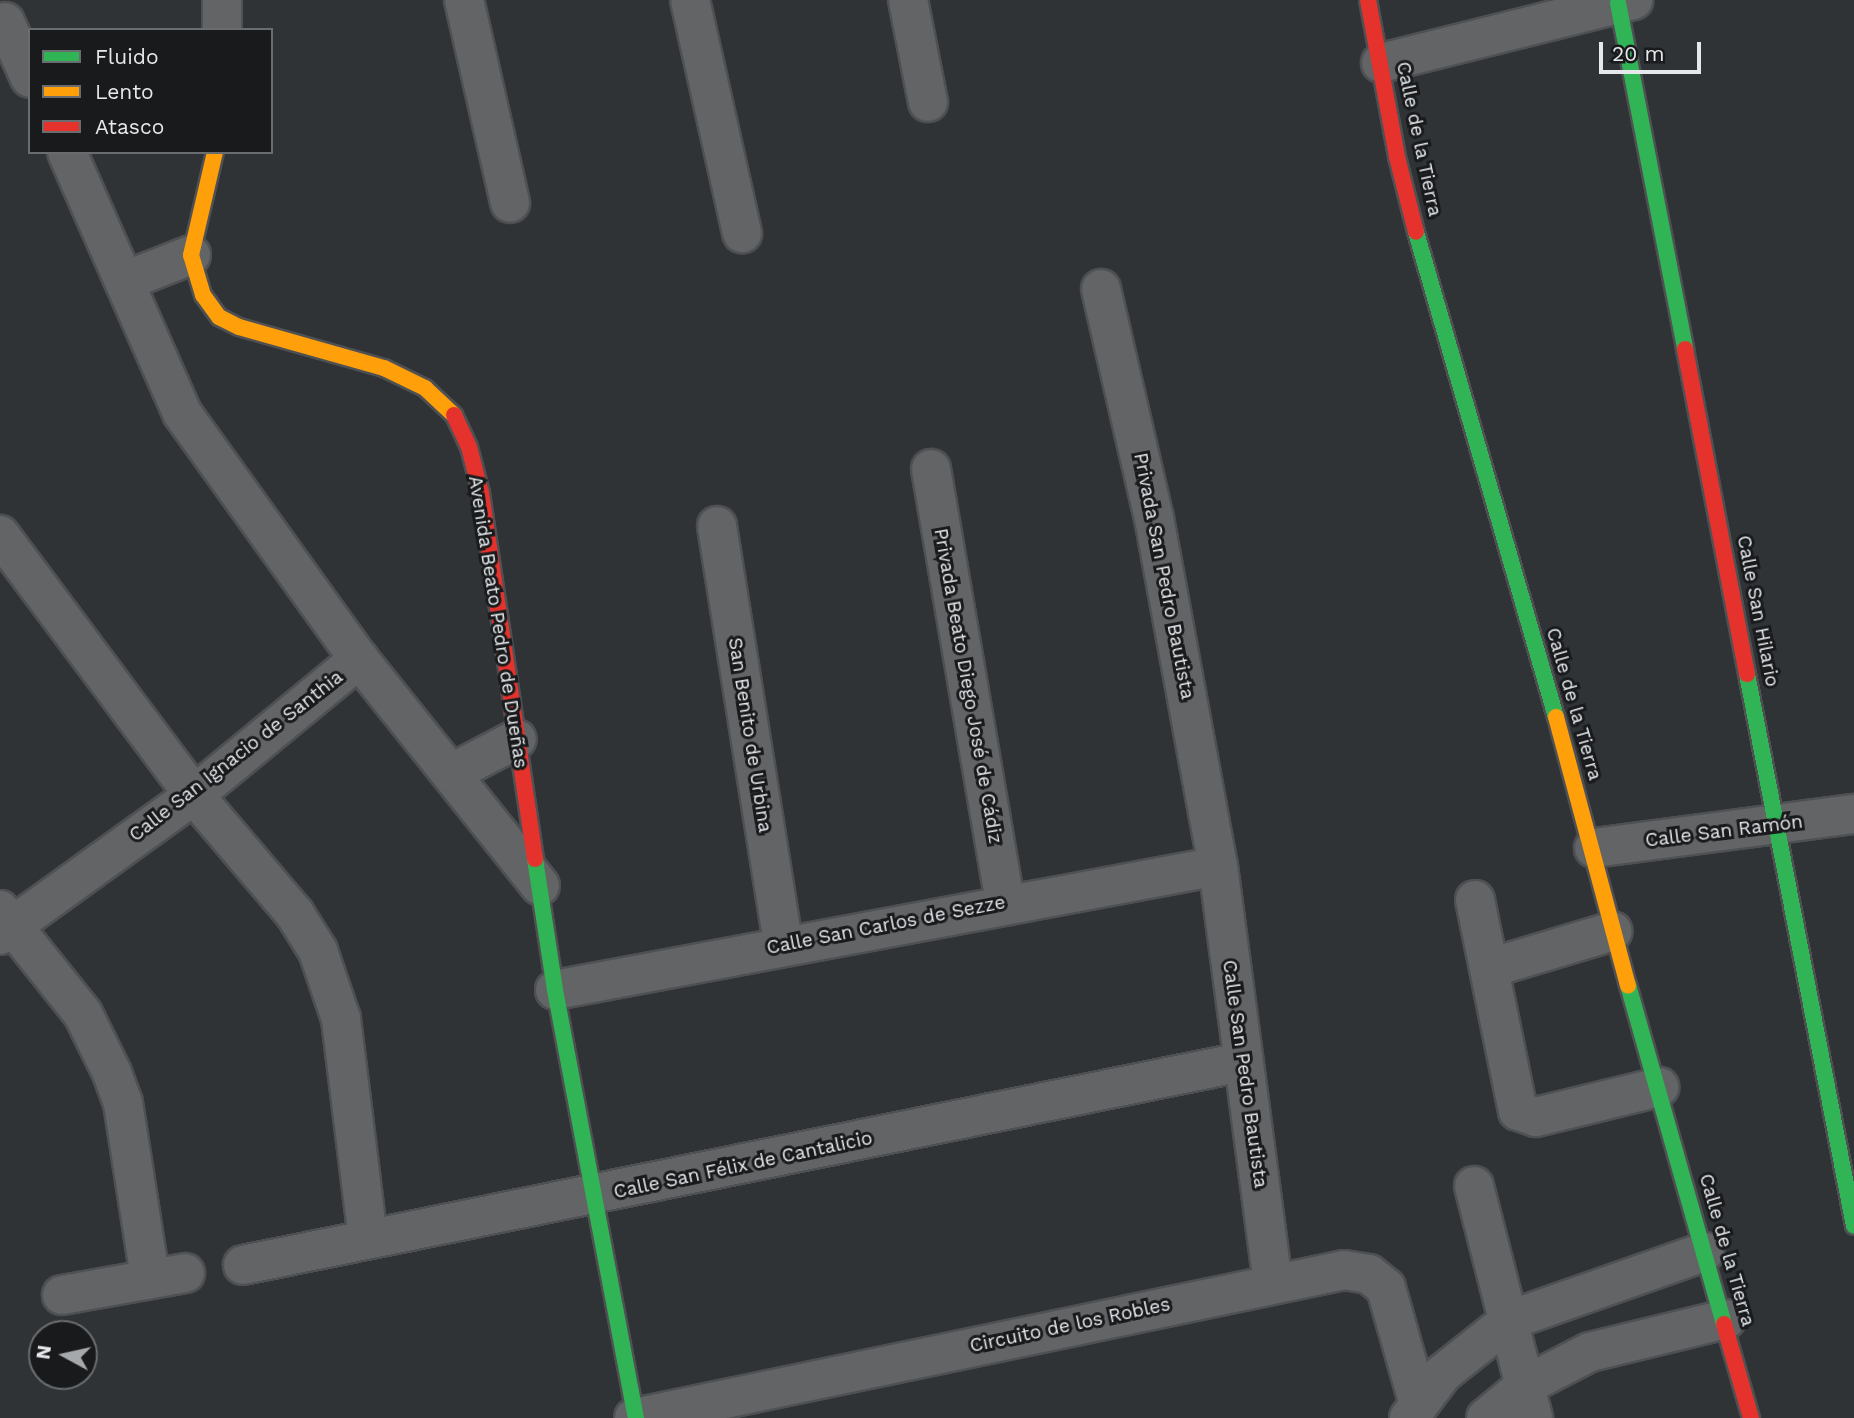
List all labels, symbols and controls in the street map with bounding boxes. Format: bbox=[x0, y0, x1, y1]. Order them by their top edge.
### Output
legend bbox=[28, 28, 273, 154]
scale bar bbox=[1602, 28, 1703, 72]
text: 20 m bbox=[1612, 41, 1664, 66]
text: Fluido bbox=[95, 44, 159, 69]
street label: Calle de la Tierra bbox=[1391, 59, 1447, 219]
text: Lento bbox=[95, 79, 154, 104]
text: Atasco bbox=[95, 114, 164, 139]
street label: Privada San Pedro Bautista bbox=[1129, 451, 1199, 701]
street label: Avenida Beato Pedro de Dueñas bbox=[464, 474, 532, 770]
street label: Privada Beato Diego José de Cádiz bbox=[929, 526, 1007, 846]
street label: Calle San Hilario bbox=[1732, 533, 1784, 689]
street label: Calle de la Tierra bbox=[1541, 625, 1607, 783]
street label: San Benito de Urbina bbox=[723, 636, 777, 834]
street label: Calle San Ignacio de Santhia bbox=[125, 666, 347, 846]
street label: Calle San Ramón bbox=[1644, 810, 1804, 852]
street label: Calle San Carlos de Sezze bbox=[765, 891, 1007, 959]
street label: Calle San Pedro Bautista bbox=[1218, 958, 1272, 1190]
street label: Calle San Félix de Cantalicio bbox=[611, 1126, 875, 1204]
street label: Calle de la Tierra bbox=[1694, 1171, 1760, 1329]
street label: Circuito de los Robles bbox=[968, 1293, 1172, 1357]
north arrow bbox=[28, 1320, 98, 1390]
text: N bbox=[31, 1344, 56, 1361]

